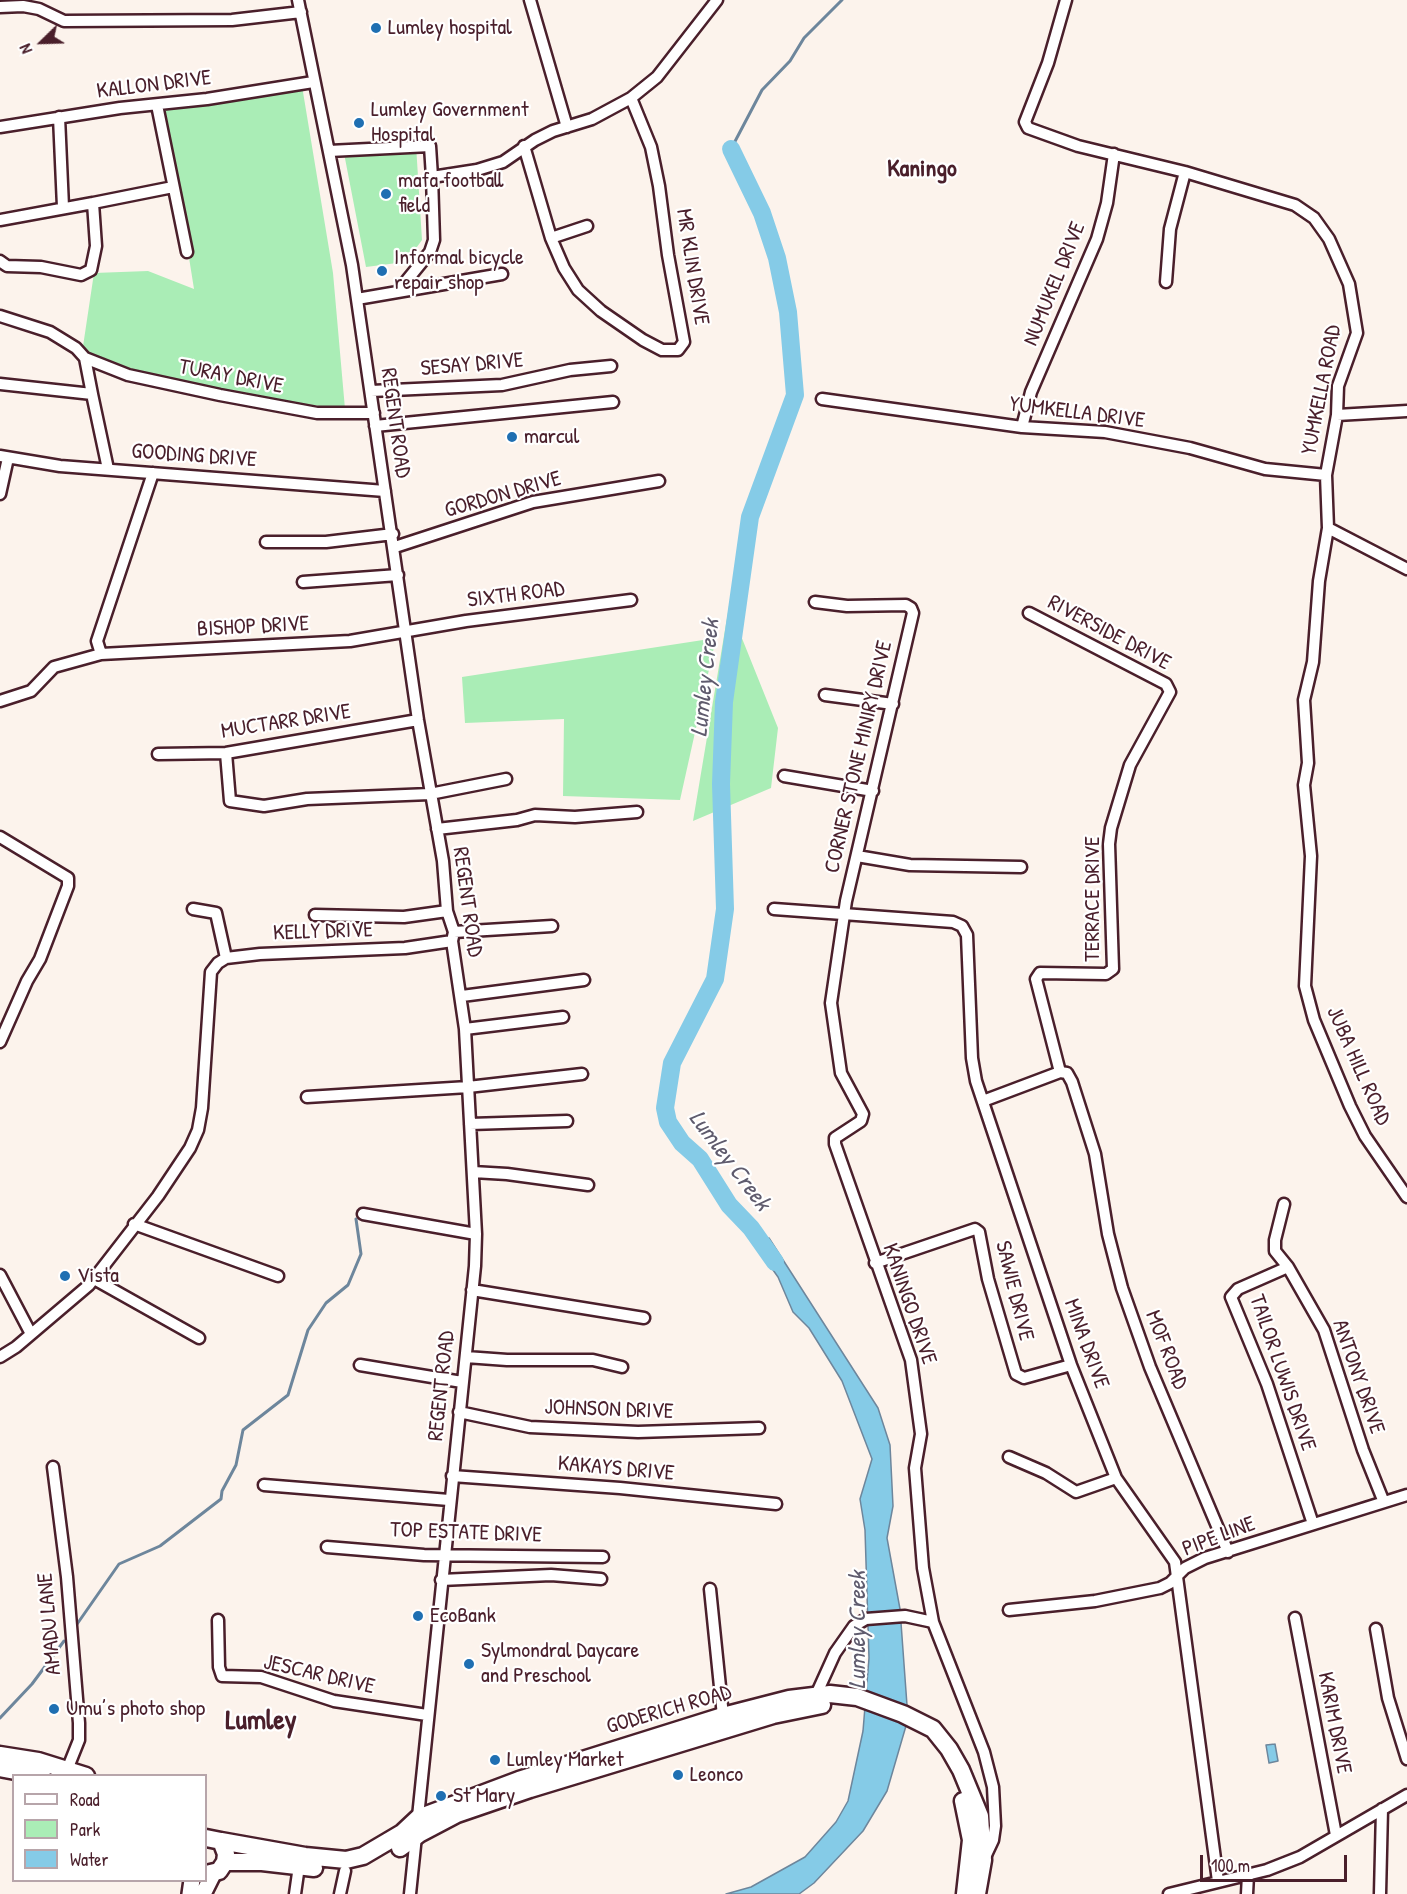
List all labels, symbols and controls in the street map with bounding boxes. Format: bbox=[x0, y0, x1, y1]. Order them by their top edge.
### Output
north arrow bbox=[12, 12, 72, 72]
place label: Lumley hospital bbox=[388, 15, 512, 41]
marker: Lumley hospital bbox=[369, 21, 383, 35]
text: N bbox=[14, 41, 37, 57]
street label: KALLON DRIVE bbox=[95, 65, 213, 105]
place label: Lumley Government Hospital bbox=[371, 97, 529, 148]
marker: Lumley Government Hospital bbox=[352, 116, 366, 130]
district label: Kaningo bbox=[887, 156, 957, 184]
place label: mafa football field bbox=[398, 168, 504, 220]
marker: mafa football field bbox=[379, 187, 393, 201]
street label: MR KLIN DRIVE bbox=[670, 207, 714, 327]
street label: NUMUKEL DRIVE bbox=[1018, 218, 1092, 350]
place label: Informal bicycle repair shop bbox=[394, 245, 524, 296]
marker: Informal bicycle repair shop bbox=[375, 264, 389, 278]
street label: YUMKELLA ROAD bbox=[1296, 323, 1348, 457]
street label: SESAY DRIVE bbox=[419, 347, 525, 383]
street label: TURAY DRIVE bbox=[177, 354, 285, 400]
street label: REGENT ROAD bbox=[374, 366, 416, 480]
street label: YUMKELLA DRIVE bbox=[1008, 392, 1146, 434]
place label: marcul bbox=[524, 424, 579, 450]
marker: marcul bbox=[505, 430, 519, 444]
street label: GOODING DRIVE bbox=[130, 438, 258, 474]
street label: GORDON DRIVE bbox=[442, 466, 564, 524]
street label: SIXTH ROAD bbox=[466, 576, 566, 614]
street label: RIVERSIDE DRIVE bbox=[1043, 590, 1175, 676]
street label: BISHOP DRIVE bbox=[196, 611, 310, 643]
water label: Lumley Creek bbox=[686, 618, 726, 738]
street label: CORNER STONE MINIRY DRIVE bbox=[819, 638, 899, 876]
street label: MUCTARR DRIVE bbox=[219, 699, 353, 745]
street label: TERRACE DRIVE bbox=[1080, 836, 1106, 962]
street label: REGENT ROAD bbox=[446, 845, 488, 959]
street label: KELLY DRIVE bbox=[273, 917, 373, 947]
street label: JUBA HILL ROAD bbox=[1320, 1002, 1396, 1130]
water label: Lumley Creek bbox=[682, 1105, 776, 1217]
street label: SAWIE DRIVE bbox=[989, 1238, 1039, 1344]
street label: KANINGO DRIVE bbox=[876, 1240, 942, 1368]
place label: Vista bbox=[77, 1263, 119, 1289]
marker: Vista bbox=[58, 1269, 72, 1283]
street label: TAILOR LUWIS DRIVE bbox=[1243, 1291, 1321, 1455]
street label: MINA DRIVE bbox=[1058, 1296, 1114, 1392]
street label: MOF ROAD bbox=[1139, 1307, 1193, 1393]
street label: ANTONY DRIVE bbox=[1326, 1316, 1390, 1438]
street label: REGENT ROAD bbox=[423, 1330, 461, 1442]
street label: JOHNSON DRIVE bbox=[544, 1395, 674, 1425]
street label: KAKAYS DRIVE bbox=[557, 1451, 675, 1487]
street label: PIPE LINE bbox=[1179, 1511, 1259, 1563]
street label: TOP ESTATE DRIVE bbox=[390, 1517, 542, 1549]
water label: Lumley Creek bbox=[845, 1571, 873, 1689]
street label: AMADU LANE bbox=[32, 1572, 68, 1676]
place label: EcoBank bbox=[430, 1603, 496, 1629]
marker: EcoBank bbox=[411, 1609, 425, 1623]
place label: Sylmondral Daycare and Preschool bbox=[481, 1638, 639, 1690]
street label: JESCAR DRIVE bbox=[261, 1649, 377, 1701]
marker: Sylmondral Daycare and Preschool bbox=[462, 1657, 476, 1671]
street label: KARIM DRIVE bbox=[1311, 1670, 1357, 1776]
street label: GODERICH ROAD bbox=[603, 1680, 735, 1740]
place label: Umu’s photo shop bbox=[66, 1696, 205, 1722]
marker: Umu’s photo shop bbox=[47, 1702, 61, 1716]
district label: Lumley bbox=[225, 1705, 297, 1739]
place label: Lumley Market bbox=[507, 1747, 624, 1773]
marker: Lumley Market bbox=[488, 1753, 502, 1767]
place label: Leonco bbox=[690, 1762, 743, 1788]
marker: Leonco bbox=[671, 1768, 685, 1782]
legend bbox=[12, 1774, 207, 1882]
place label: St Mary bbox=[453, 1783, 515, 1809]
text: Road bbox=[70, 1787, 100, 1812]
marker: St Mary bbox=[434, 1789, 448, 1803]
text: Park bbox=[70, 1817, 100, 1842]
scale bar bbox=[1203, 1843, 1350, 1881]
text: Water bbox=[70, 1847, 108, 1872]
text: 100 m bbox=[1211, 1853, 1250, 1878]

